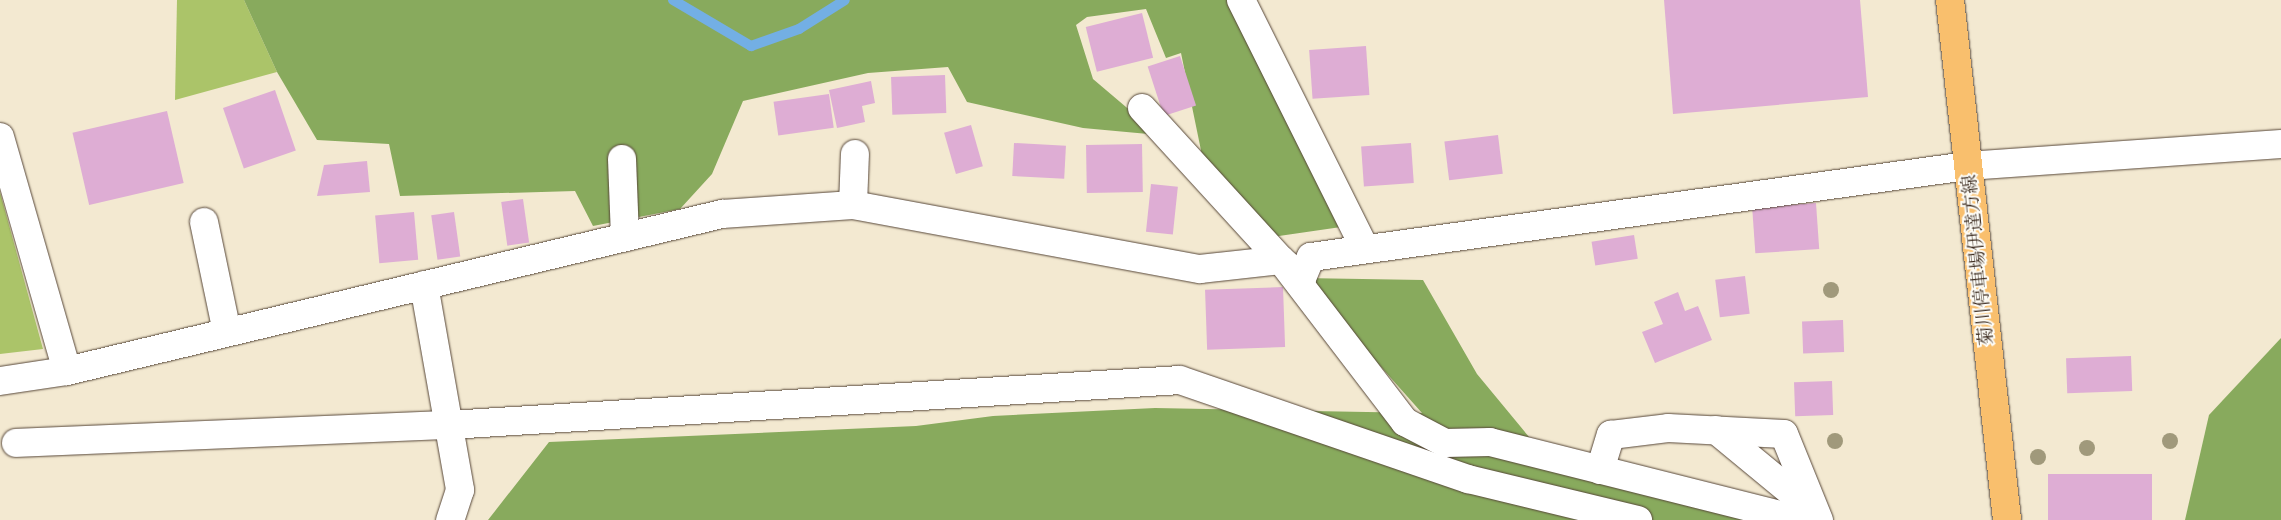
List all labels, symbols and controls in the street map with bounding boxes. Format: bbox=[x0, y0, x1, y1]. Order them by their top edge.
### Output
street label: 菊川停車場伊達方線 bbox=[1958, 174, 1998, 346]

